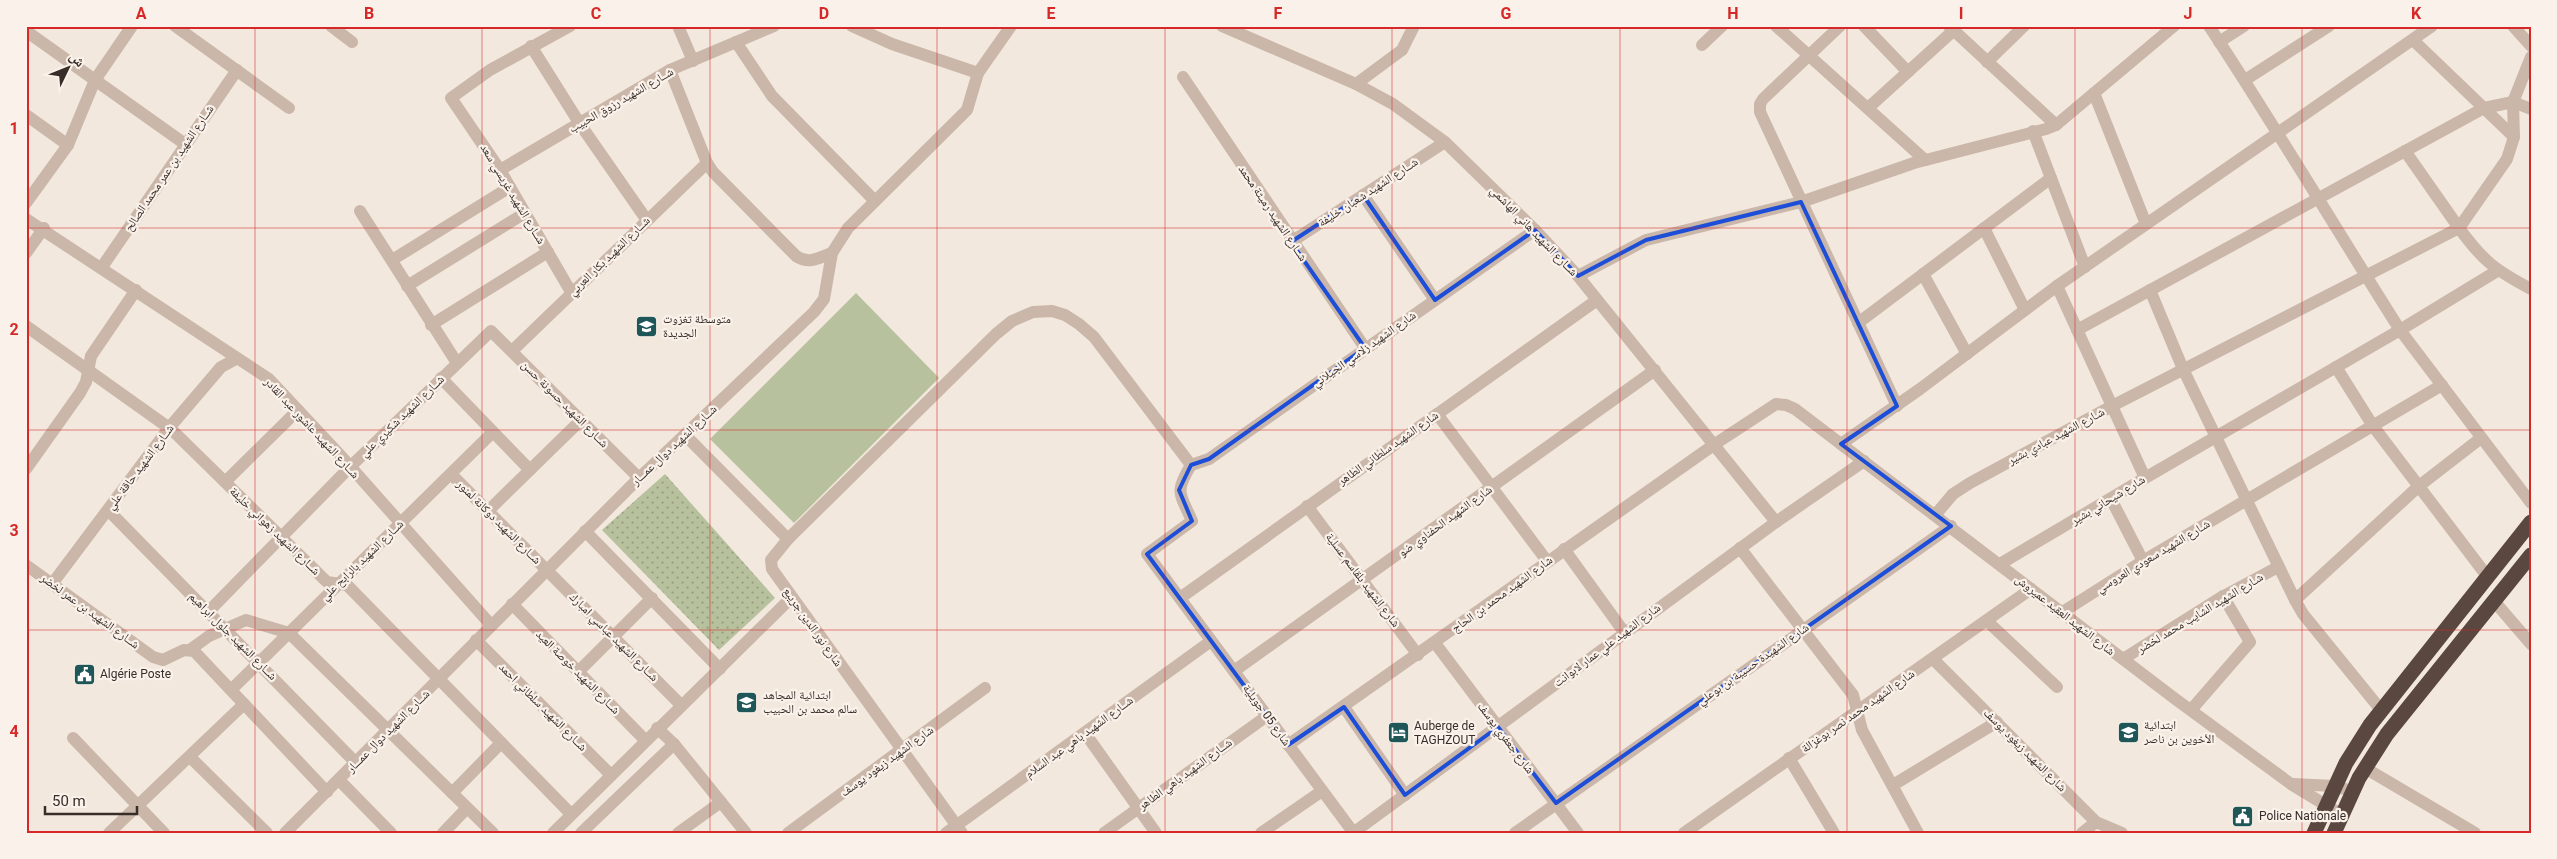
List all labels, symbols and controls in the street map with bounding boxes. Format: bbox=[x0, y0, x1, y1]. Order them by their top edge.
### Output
text: A bbox=[136, 4, 147, 23]
text: B bbox=[364, 4, 374, 23]
text: C bbox=[591, 4, 601, 23]
text: D bbox=[819, 4, 829, 23]
text: E bbox=[1047, 4, 1056, 23]
text: F bbox=[1274, 4, 1283, 23]
text: G bbox=[1501, 4, 1512, 23]
text: H bbox=[1727, 4, 1739, 23]
text: I bbox=[1959, 4, 1963, 23]
text: J bbox=[2184, 4, 2192, 23]
text: K bbox=[2411, 4, 2422, 23]
north arrow bbox=[42, 42, 92, 92]
text: ش bbox=[66, 48, 89, 71]
street label: شــارع الشهيد رزوق الحبيب bbox=[566, 64, 676, 137]
street label: شــارع الشهيد بن عمر محمد الصالح bbox=[121, 102, 217, 234]
text: 1 bbox=[9, 119, 19, 138]
street label: شــارع الشهيد غريسي سعد bbox=[475, 141, 549, 248]
street label: شــارع الشهيد شعبان خليفة bbox=[1315, 154, 1421, 230]
street label: شــارع الشهيد رميثة محمد bbox=[1235, 162, 1310, 264]
street label: شــارع الشهيد هاني الهاشمي bbox=[1485, 183, 1581, 281]
street label: شــارع الشهيد بكار العربي bbox=[565, 213, 655, 301]
street label: شارع الشهيد زلاسي الجيلاني bbox=[1310, 308, 1420, 393]
place label: متوسطة تغزوت الجديدة bbox=[663, 312, 731, 340]
school or university icon: متوسطة تغزوت الجديدة bbox=[635, 314, 659, 338]
text: 2 bbox=[9, 320, 19, 339]
street label: شــارع الشهيد حسونة حسن bbox=[518, 358, 611, 451]
street label: شــارع الشهيد شكيري علي bbox=[357, 372, 449, 462]
street label: شــارع الشهيد عاشور عبد القادر bbox=[260, 374, 362, 482]
street label: شــارع الشهيد دوال عمـــار bbox=[628, 402, 720, 490]
street label: شـارع الشهيد عبادي بشير bbox=[2004, 405, 2108, 471]
street label: شارع الشهيد سلطاني الطاهر bbox=[1334, 408, 1443, 491]
street label: شــارع الشهيد حاقة علي bbox=[103, 422, 179, 514]
street label: شارع شيحاني بشير bbox=[2068, 472, 2149, 531]
street label: شــارع الشهيد دوكانة لمنور bbox=[453, 476, 544, 568]
street label: شارع الشهيد الحفناوي ضو bbox=[1395, 482, 1496, 562]
street label: شــارع الشهيد زهواني خليفة bbox=[225, 484, 323, 580]
street label: شـارع الشهيد سعودي العروسي bbox=[2094, 516, 2214, 598]
street label: شــارع الشهيد بالرابح علي bbox=[318, 517, 409, 605]
text: 3 bbox=[9, 521, 19, 540]
street label: شارع الشهيد بلقاسم عسلية bbox=[1322, 530, 1403, 631]
street label: شارع الشهيد محمد بن الحاج bbox=[1449, 553, 1556, 636]
street label: شــارع الشهيد بن عمر لخضر bbox=[37, 570, 142, 652]
street label: شـارع الشهيد الشايب محمد لخضر bbox=[2134, 570, 2266, 658]
street label: شارع الشهيد العقيد عميروش bbox=[2012, 572, 2118, 659]
street label: شارع نور الدين جريبع bbox=[780, 585, 846, 670]
street label: شــارع الشهيد جلول ابراهيم bbox=[185, 589, 280, 684]
street label: شــارع الشهيد عباسي امبارك bbox=[565, 590, 661, 686]
street label: شارع الشهيد علي عمار لابوانت bbox=[1551, 600, 1665, 692]
street label: شارع الشهيدة حسيبة بن بوعلي bbox=[1695, 620, 1813, 710]
street label: شــارع الشهيد خوصة العيد bbox=[532, 627, 623, 718]
street label: شــارع الشهيد سلطاني احمد bbox=[494, 660, 590, 756]
public building icon: Algérie Poste bbox=[72, 662, 96, 686]
place label: Algérie Poste bbox=[100, 667, 171, 681]
street label: شارع الشهيد محمد نصر بوغزالة bbox=[1799, 667, 1918, 756]
street label: شارع 05 جويلية bbox=[1239, 682, 1294, 749]
street label: شــارع الشهيد دوال عمـــار bbox=[343, 687, 433, 777]
place label: ابتدائية المجاهد سالم محمد بن الحبيب bbox=[763, 688, 857, 717]
school or university icon: ابتدائية المجاهد سالم محمد بن الحبيب bbox=[735, 690, 759, 714]
street label: شــارع الشهيد باهي عبد السلام bbox=[1022, 693, 1138, 783]
street label: شارع جعفري يوسف bbox=[1472, 700, 1537, 778]
street label: شارع الشهيد زيغود يوسف bbox=[1980, 706, 2069, 795]
place label: ابتدائية الأخوين بن ناصر bbox=[2143, 718, 2214, 746]
place label: Auberge de TAGHZOUT bbox=[1414, 719, 1475, 747]
school or university icon: ابتدائية الأخوين بن ناصر bbox=[2116, 720, 2140, 744]
hotel icon: Auberge de TAGHZOUT bbox=[1386, 721, 1410, 745]
text: 4 bbox=[9, 722, 19, 741]
street label: شارع الشهيد زيغود يوسف bbox=[838, 723, 937, 800]
street label: شــارع الشهيد باهي الطاهر bbox=[1135, 735, 1236, 816]
scale bar bbox=[45, 784, 138, 816]
text: 50 m bbox=[52, 792, 86, 810]
public building icon: Police Nationale bbox=[2231, 804, 2255, 828]
place label: Police Nationale bbox=[2259, 809, 2346, 823]

